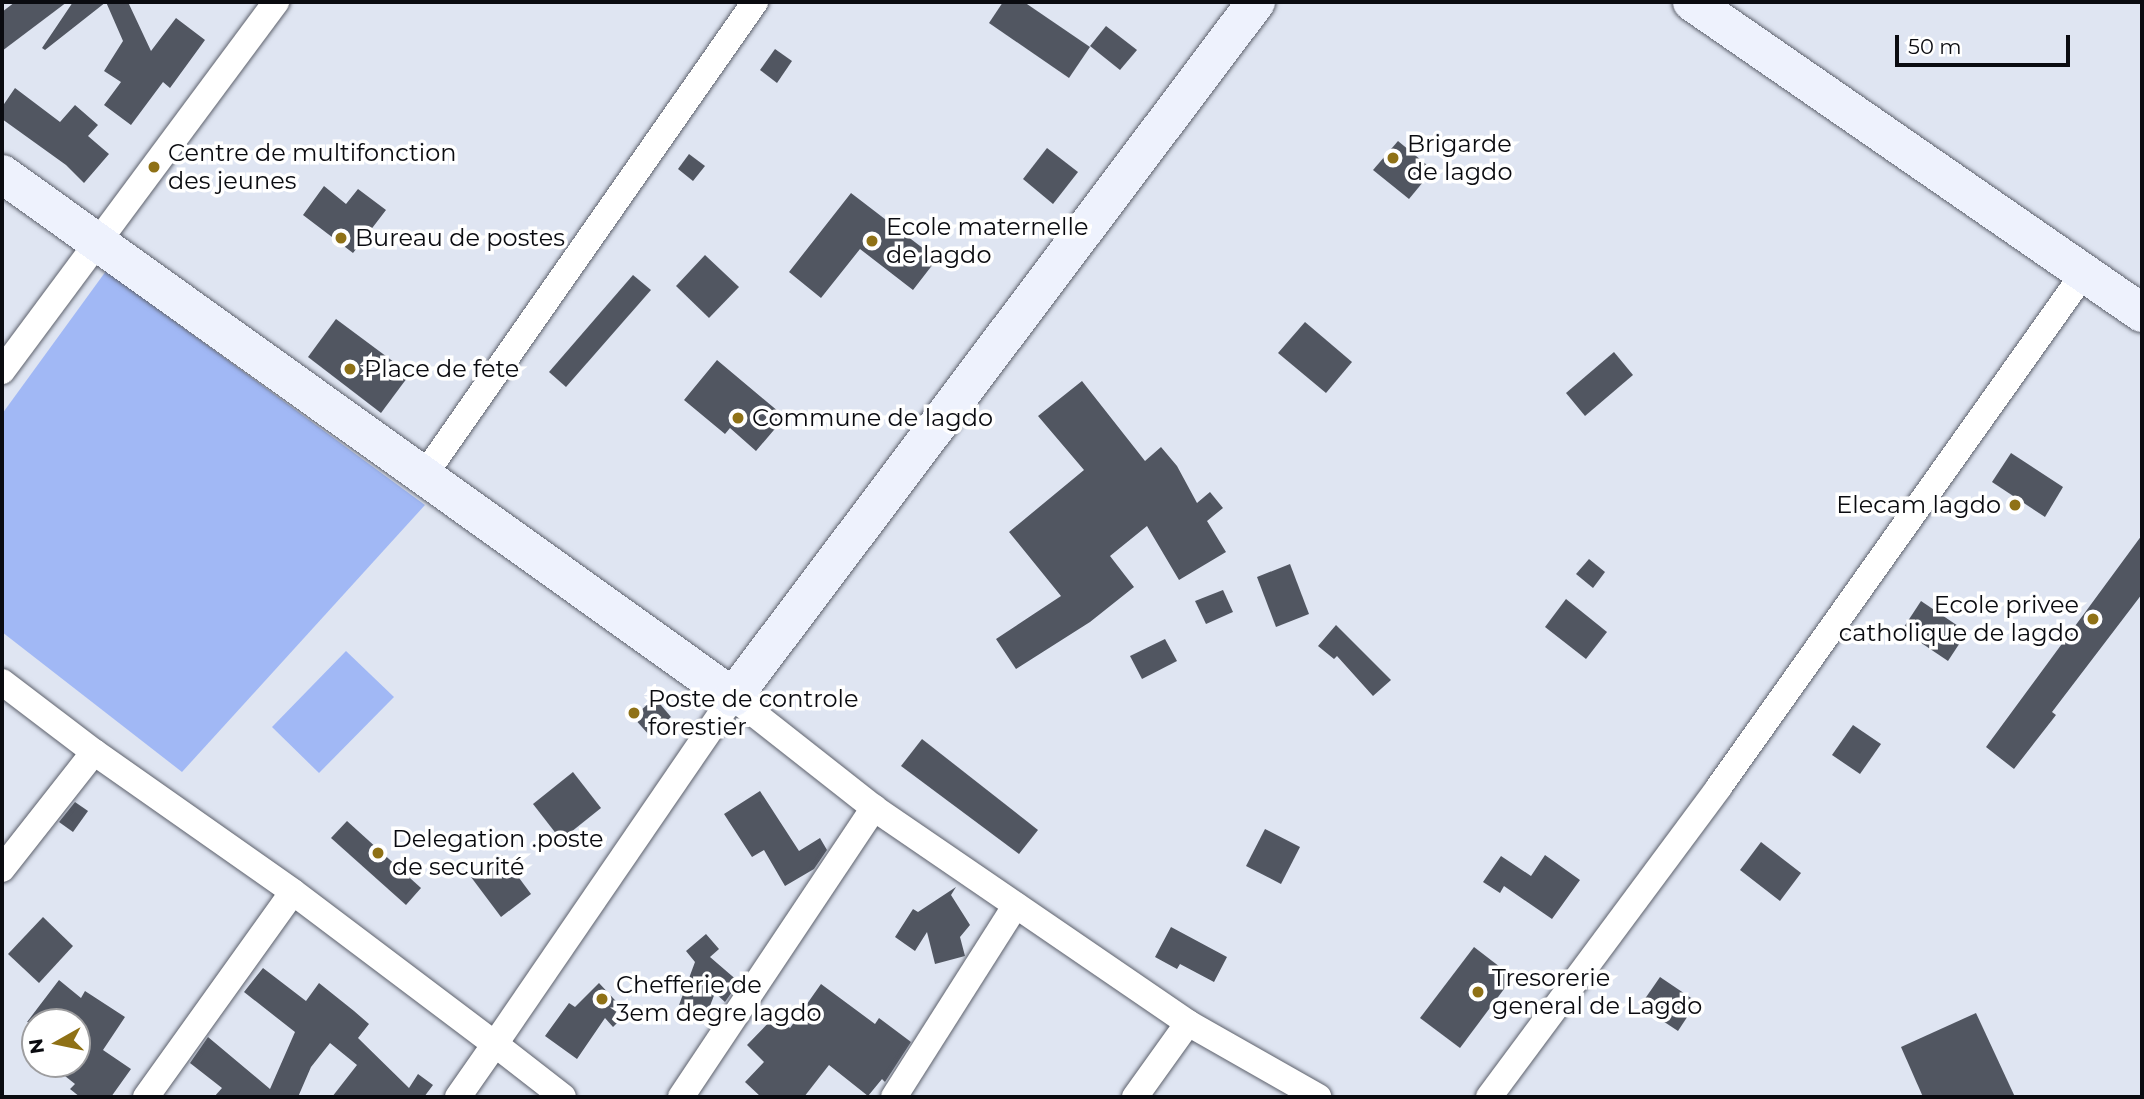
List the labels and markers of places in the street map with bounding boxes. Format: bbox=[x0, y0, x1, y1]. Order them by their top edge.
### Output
place label: Brigarde de lagdo bbox=[1407, 130, 1512, 186]
place label: Centre de multifonction des jeunes bbox=[168, 139, 456, 195]
marker: Brigarde de lagdo bbox=[1385, 150, 1401, 166]
marker: Centre de multifonction des jeunes bbox=[146, 159, 162, 175]
place label: Ecole maternelle de lagdo bbox=[886, 213, 1088, 269]
place label: Bureau de postes bbox=[355, 224, 565, 252]
marker: Bureau de postes bbox=[333, 230, 349, 246]
marker: Ecole maternelle de lagdo bbox=[864, 233, 880, 249]
place label: Place de fete bbox=[364, 355, 519, 383]
marker: Place de fete bbox=[342, 361, 358, 377]
place label: Commune de lagdo bbox=[752, 404, 993, 432]
marker: Commune de lagdo bbox=[730, 410, 746, 426]
place label: Elecam lagdo bbox=[1836, 491, 2001, 519]
marker: Elecam lagdo bbox=[2007, 497, 2023, 513]
place label: Ecole privee catholique de lagdo bbox=[1839, 591, 2079, 647]
marker: Ecole privee catholique de lagdo bbox=[2085, 611, 2101, 627]
place label: Poste de controle forestier bbox=[648, 685, 858, 741]
marker: Poste de controle forestier bbox=[626, 705, 642, 721]
place label: Delegation .poste de securité bbox=[392, 825, 604, 881]
marker: Delegation .poste de securité bbox=[370, 845, 386, 861]
place label: Tresorerie general de Lagdo bbox=[1492, 964, 1702, 1020]
place label: Chefferie de 3em degre lagdo bbox=[616, 971, 821, 1027]
marker: Tresorerie general de Lagdo bbox=[1470, 984, 1486, 1000]
marker: Chefferie de 3em degre lagdo bbox=[594, 991, 610, 1007]

